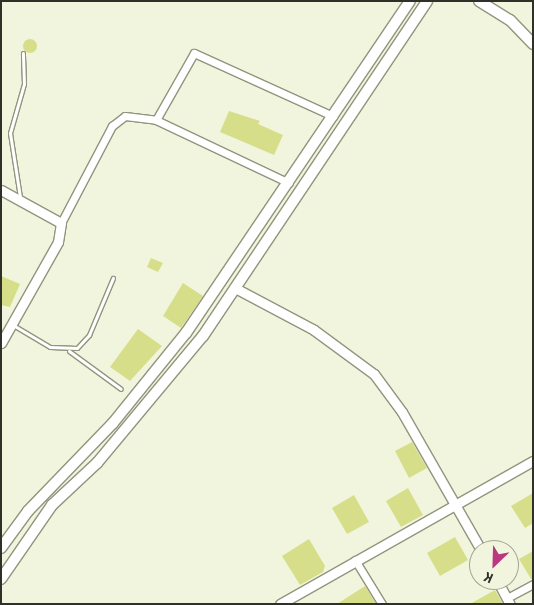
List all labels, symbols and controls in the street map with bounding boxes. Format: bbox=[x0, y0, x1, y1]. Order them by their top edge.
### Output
north arrow bbox=[469, 540, 519, 590]
text: K bbox=[480, 567, 496, 590]

